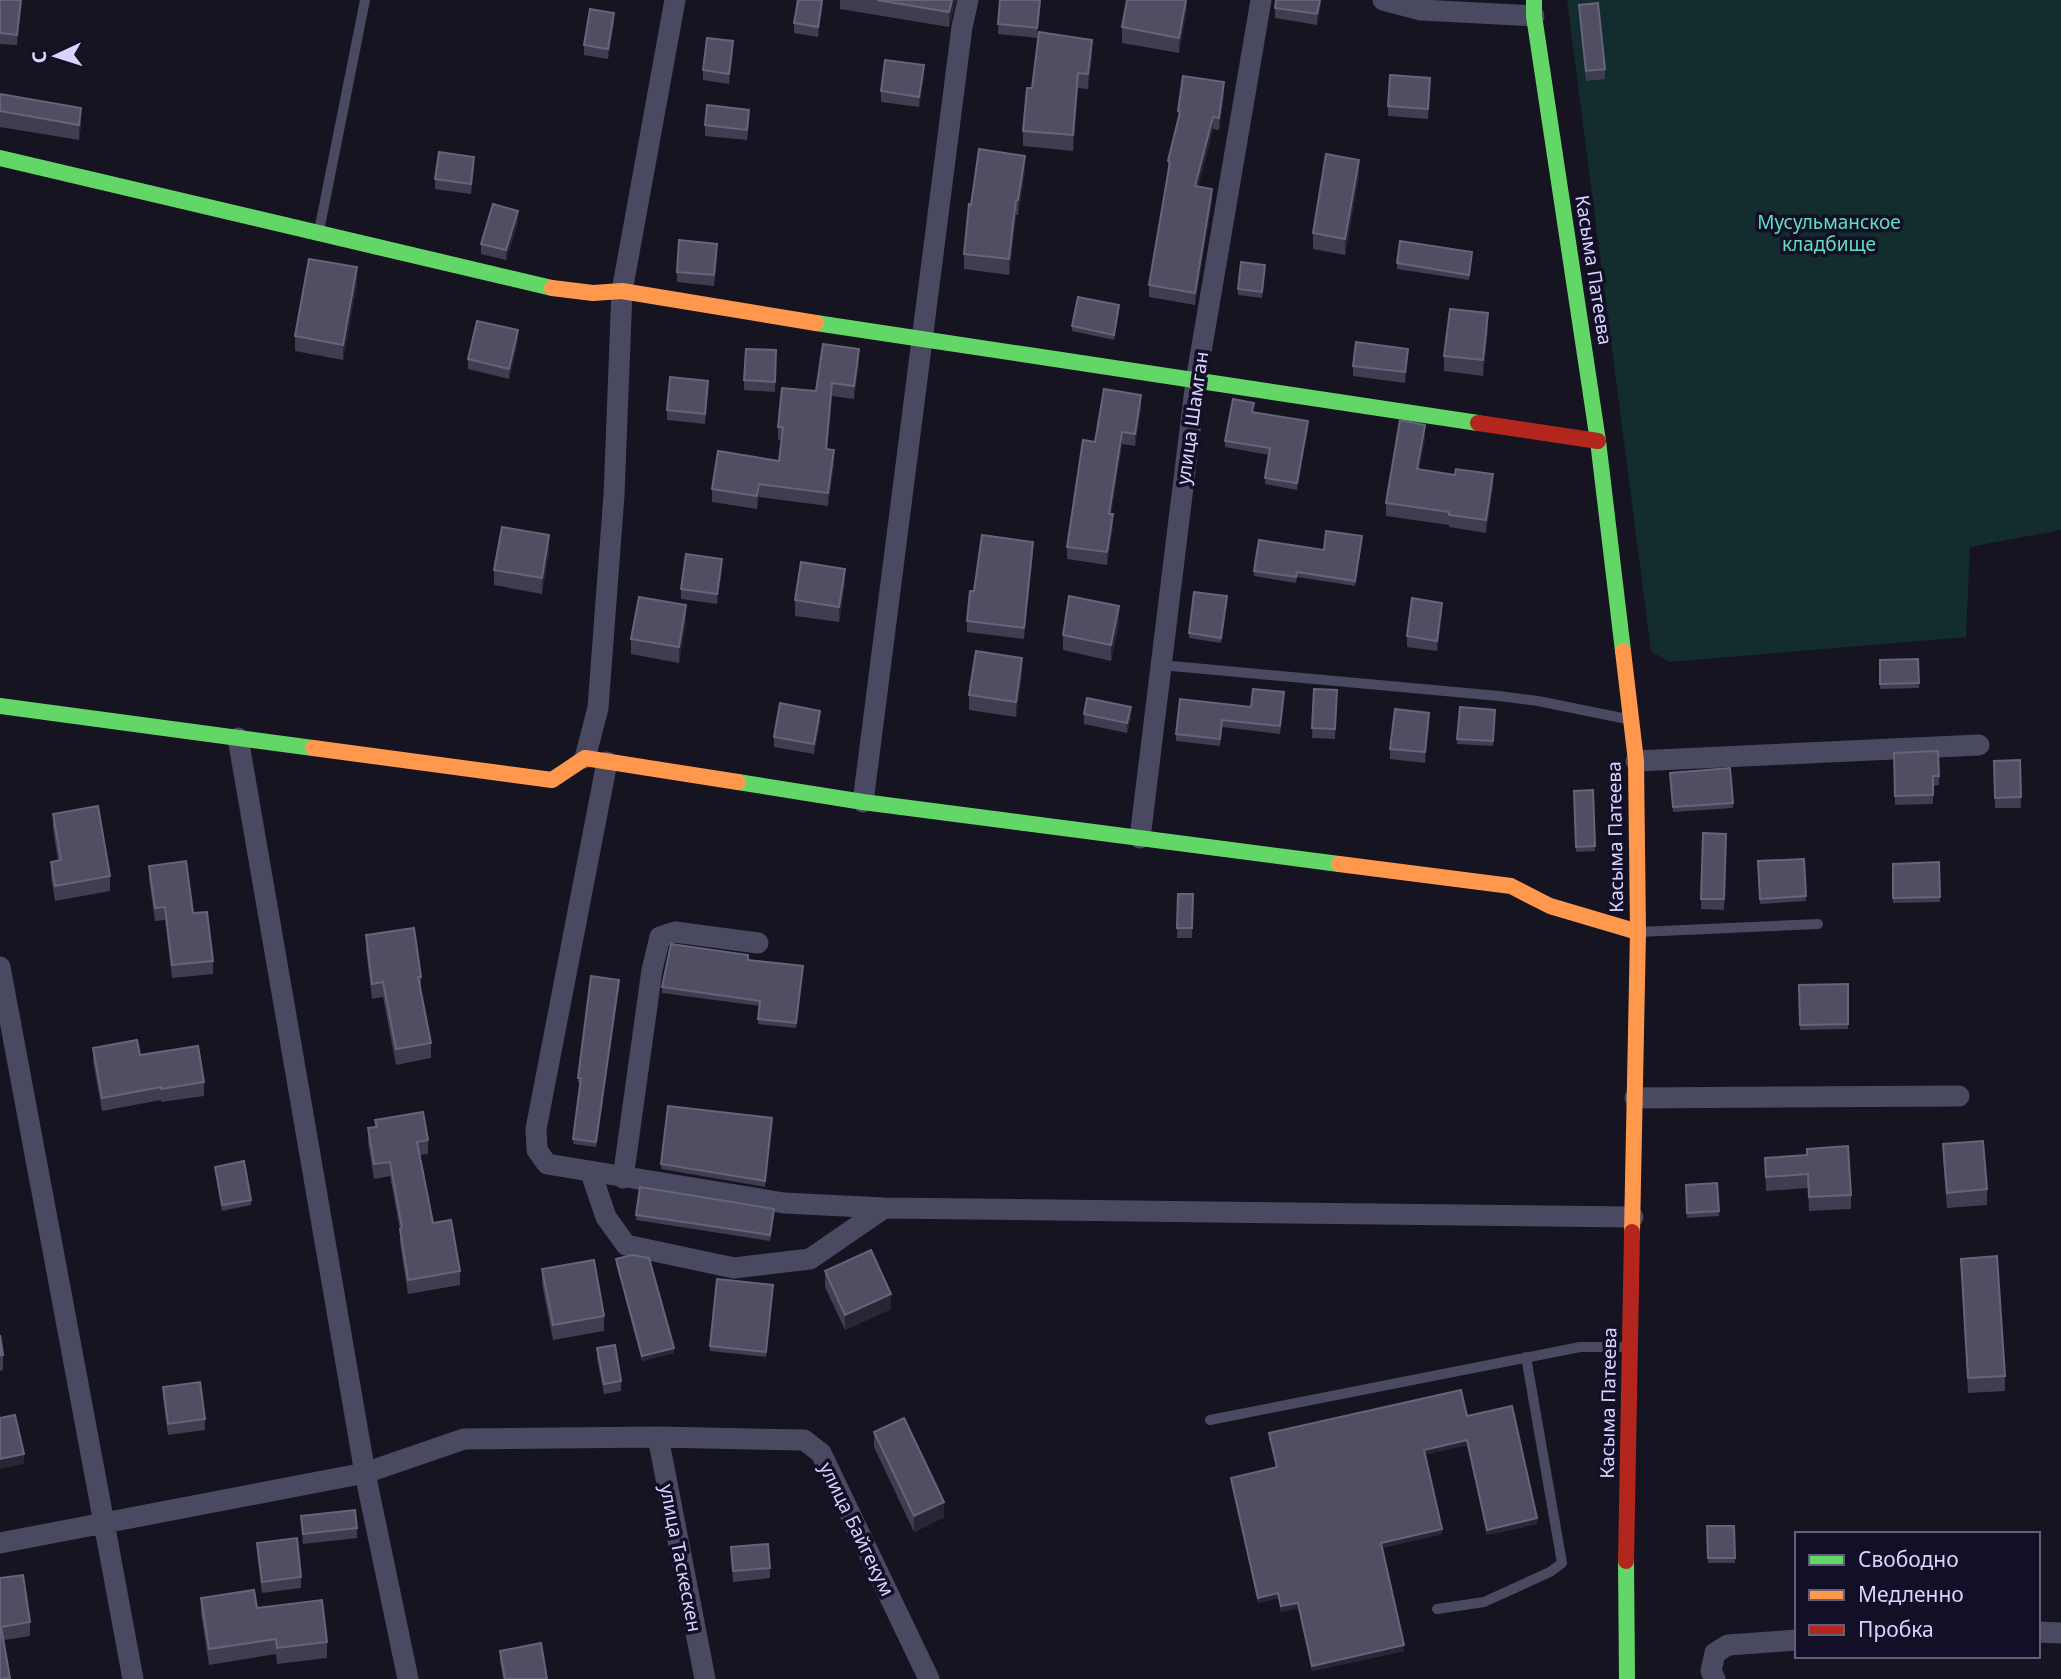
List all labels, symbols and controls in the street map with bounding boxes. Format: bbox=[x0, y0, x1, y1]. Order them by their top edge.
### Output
north arrow bbox=[21, 21, 91, 91]
text: С bbox=[26, 50, 52, 64]
street label: Касыма Патеева bbox=[1569, 193, 1619, 347]
park label: Мусульманское кладбище bbox=[1757, 209, 1901, 257]
street label: улица Шамган bbox=[1170, 350, 1214, 486]
street label: Касыма Патеева bbox=[1601, 761, 1629, 913]
street label: Касыма Патеева bbox=[1594, 1327, 1622, 1479]
street label: улица Байгекум bbox=[813, 1458, 901, 1600]
street label: улица Таскескен bbox=[654, 1482, 708, 1634]
legend bbox=[1795, 1532, 2040, 1658]
text: Свободно bbox=[1858, 1545, 1959, 1573]
text: Медленно bbox=[1858, 1580, 1964, 1608]
text: Пробка bbox=[1858, 1615, 1934, 1643]

